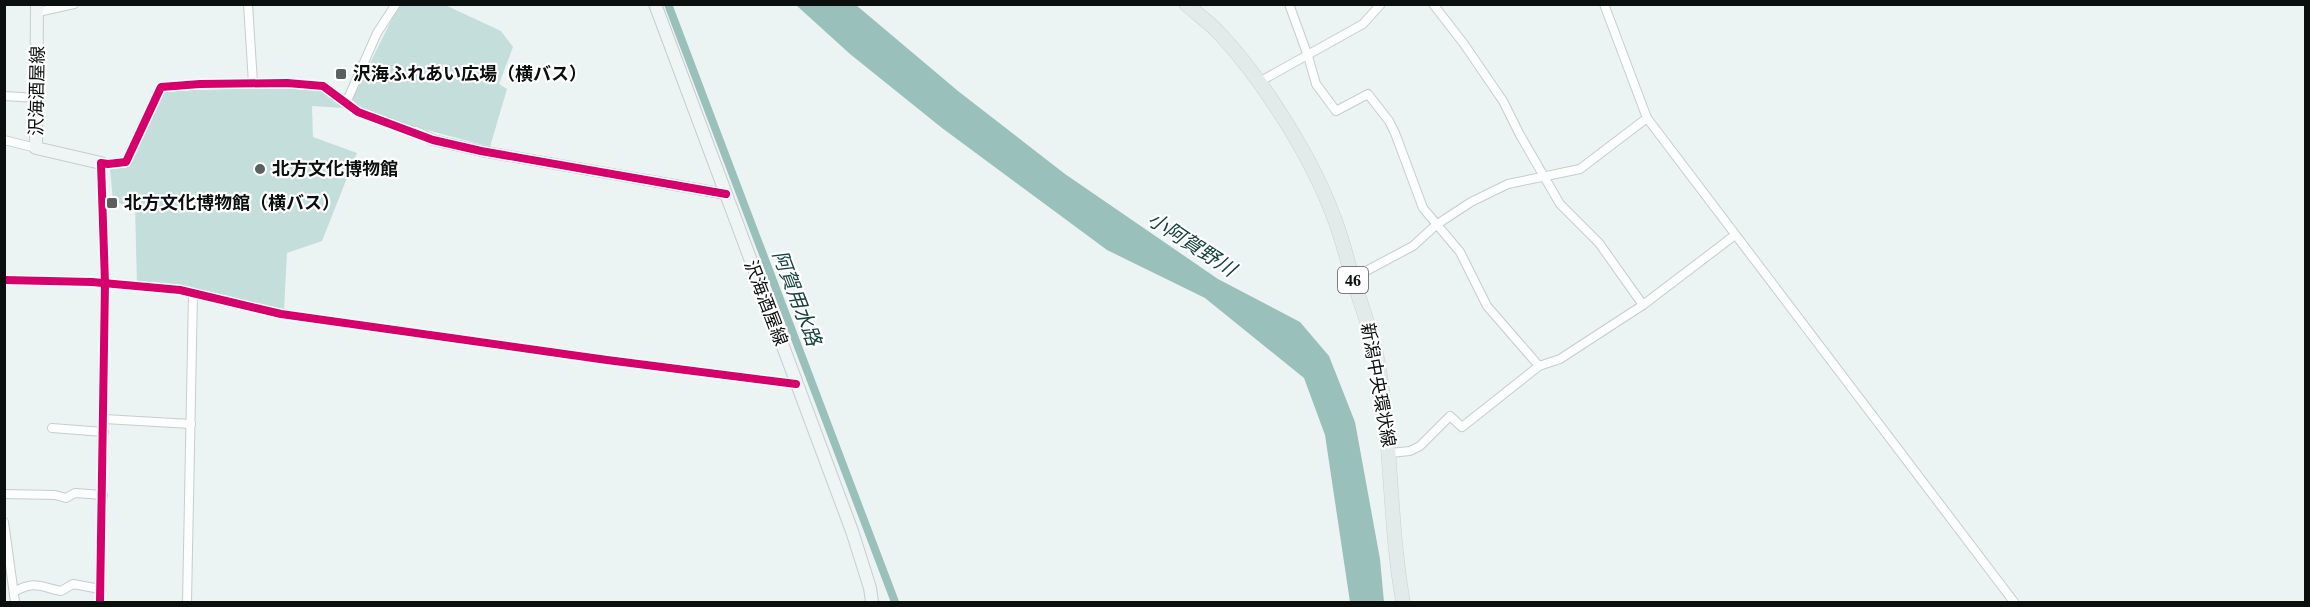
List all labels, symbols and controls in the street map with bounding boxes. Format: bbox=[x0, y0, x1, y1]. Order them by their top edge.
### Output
street label: 沢海酒屋線 bbox=[26, 46, 48, 136]
place label: 沢海ふれあい広場（横バス） bbox=[353, 64, 587, 84]
marker: 沢海ふれあい広場（横バス） bbox=[334, 67, 348, 81]
place label: 北方文化博物館 bbox=[272, 159, 398, 179]
marker: 北方文化博物館 bbox=[253, 162, 267, 176]
place label: 北方文化博物館（横バス） bbox=[124, 193, 340, 213]
marker: 北方文化博物館（横バス） bbox=[105, 196, 119, 210]
water label: 小阿賀野川 bbox=[1144, 208, 1242, 282]
water label: 阿賀用水路 bbox=[769, 247, 826, 350]
street label: 沢海酒屋線 bbox=[741, 257, 791, 349]
road number: 46 bbox=[1338, 267, 1368, 293]
street label: 新潟中央環状線 bbox=[1357, 321, 1399, 449]

